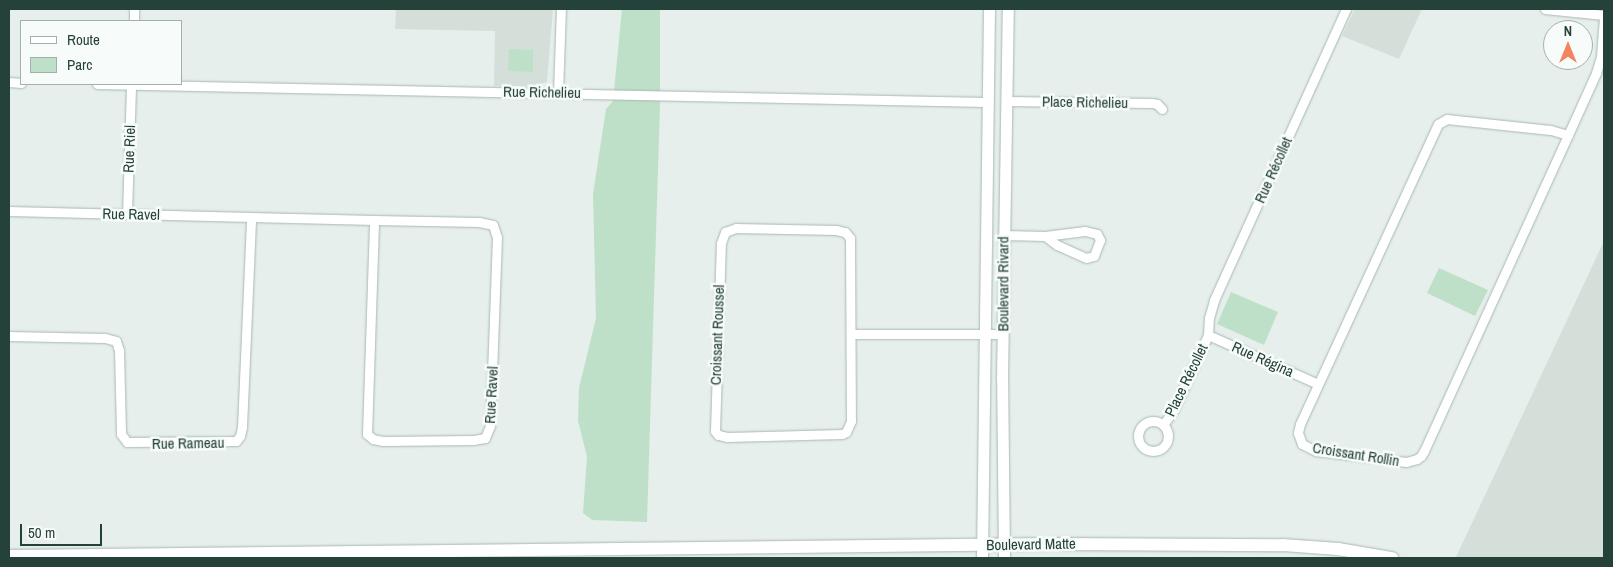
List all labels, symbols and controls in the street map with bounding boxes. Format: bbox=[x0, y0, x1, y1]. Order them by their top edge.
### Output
legend bbox=[20, 20, 182, 85]
north arrow bbox=[1543, 20, 1593, 70]
text: N bbox=[1564, 22, 1572, 40]
text: Route bbox=[67, 29, 100, 50]
text: Parc bbox=[67, 54, 92, 75]
street label: Rue Richelieu bbox=[503, 82, 581, 102]
street label: Place Richelieu bbox=[1042, 92, 1128, 112]
street label: Rue Riel bbox=[119, 125, 139, 173]
street label: Rue Récollet bbox=[1250, 134, 1296, 206]
street label: Rue Ravel bbox=[102, 205, 160, 223]
street label: Boulevard Rivard bbox=[994, 236, 1012, 332]
street label: Croissant Roussel bbox=[706, 284, 728, 386]
street label: Rue Régina bbox=[1229, 337, 1297, 381]
street label: Place Récollet bbox=[1161, 341, 1211, 419]
street label: Rue Ravel bbox=[481, 366, 501, 424]
street label: Rue Rameau bbox=[152, 433, 224, 453]
street label: Croissant Rollin bbox=[1311, 438, 1401, 470]
scale bar bbox=[22, 514, 105, 546]
text: 50 m bbox=[28, 522, 55, 543]
street label: Boulevard Matte bbox=[986, 534, 1076, 554]

